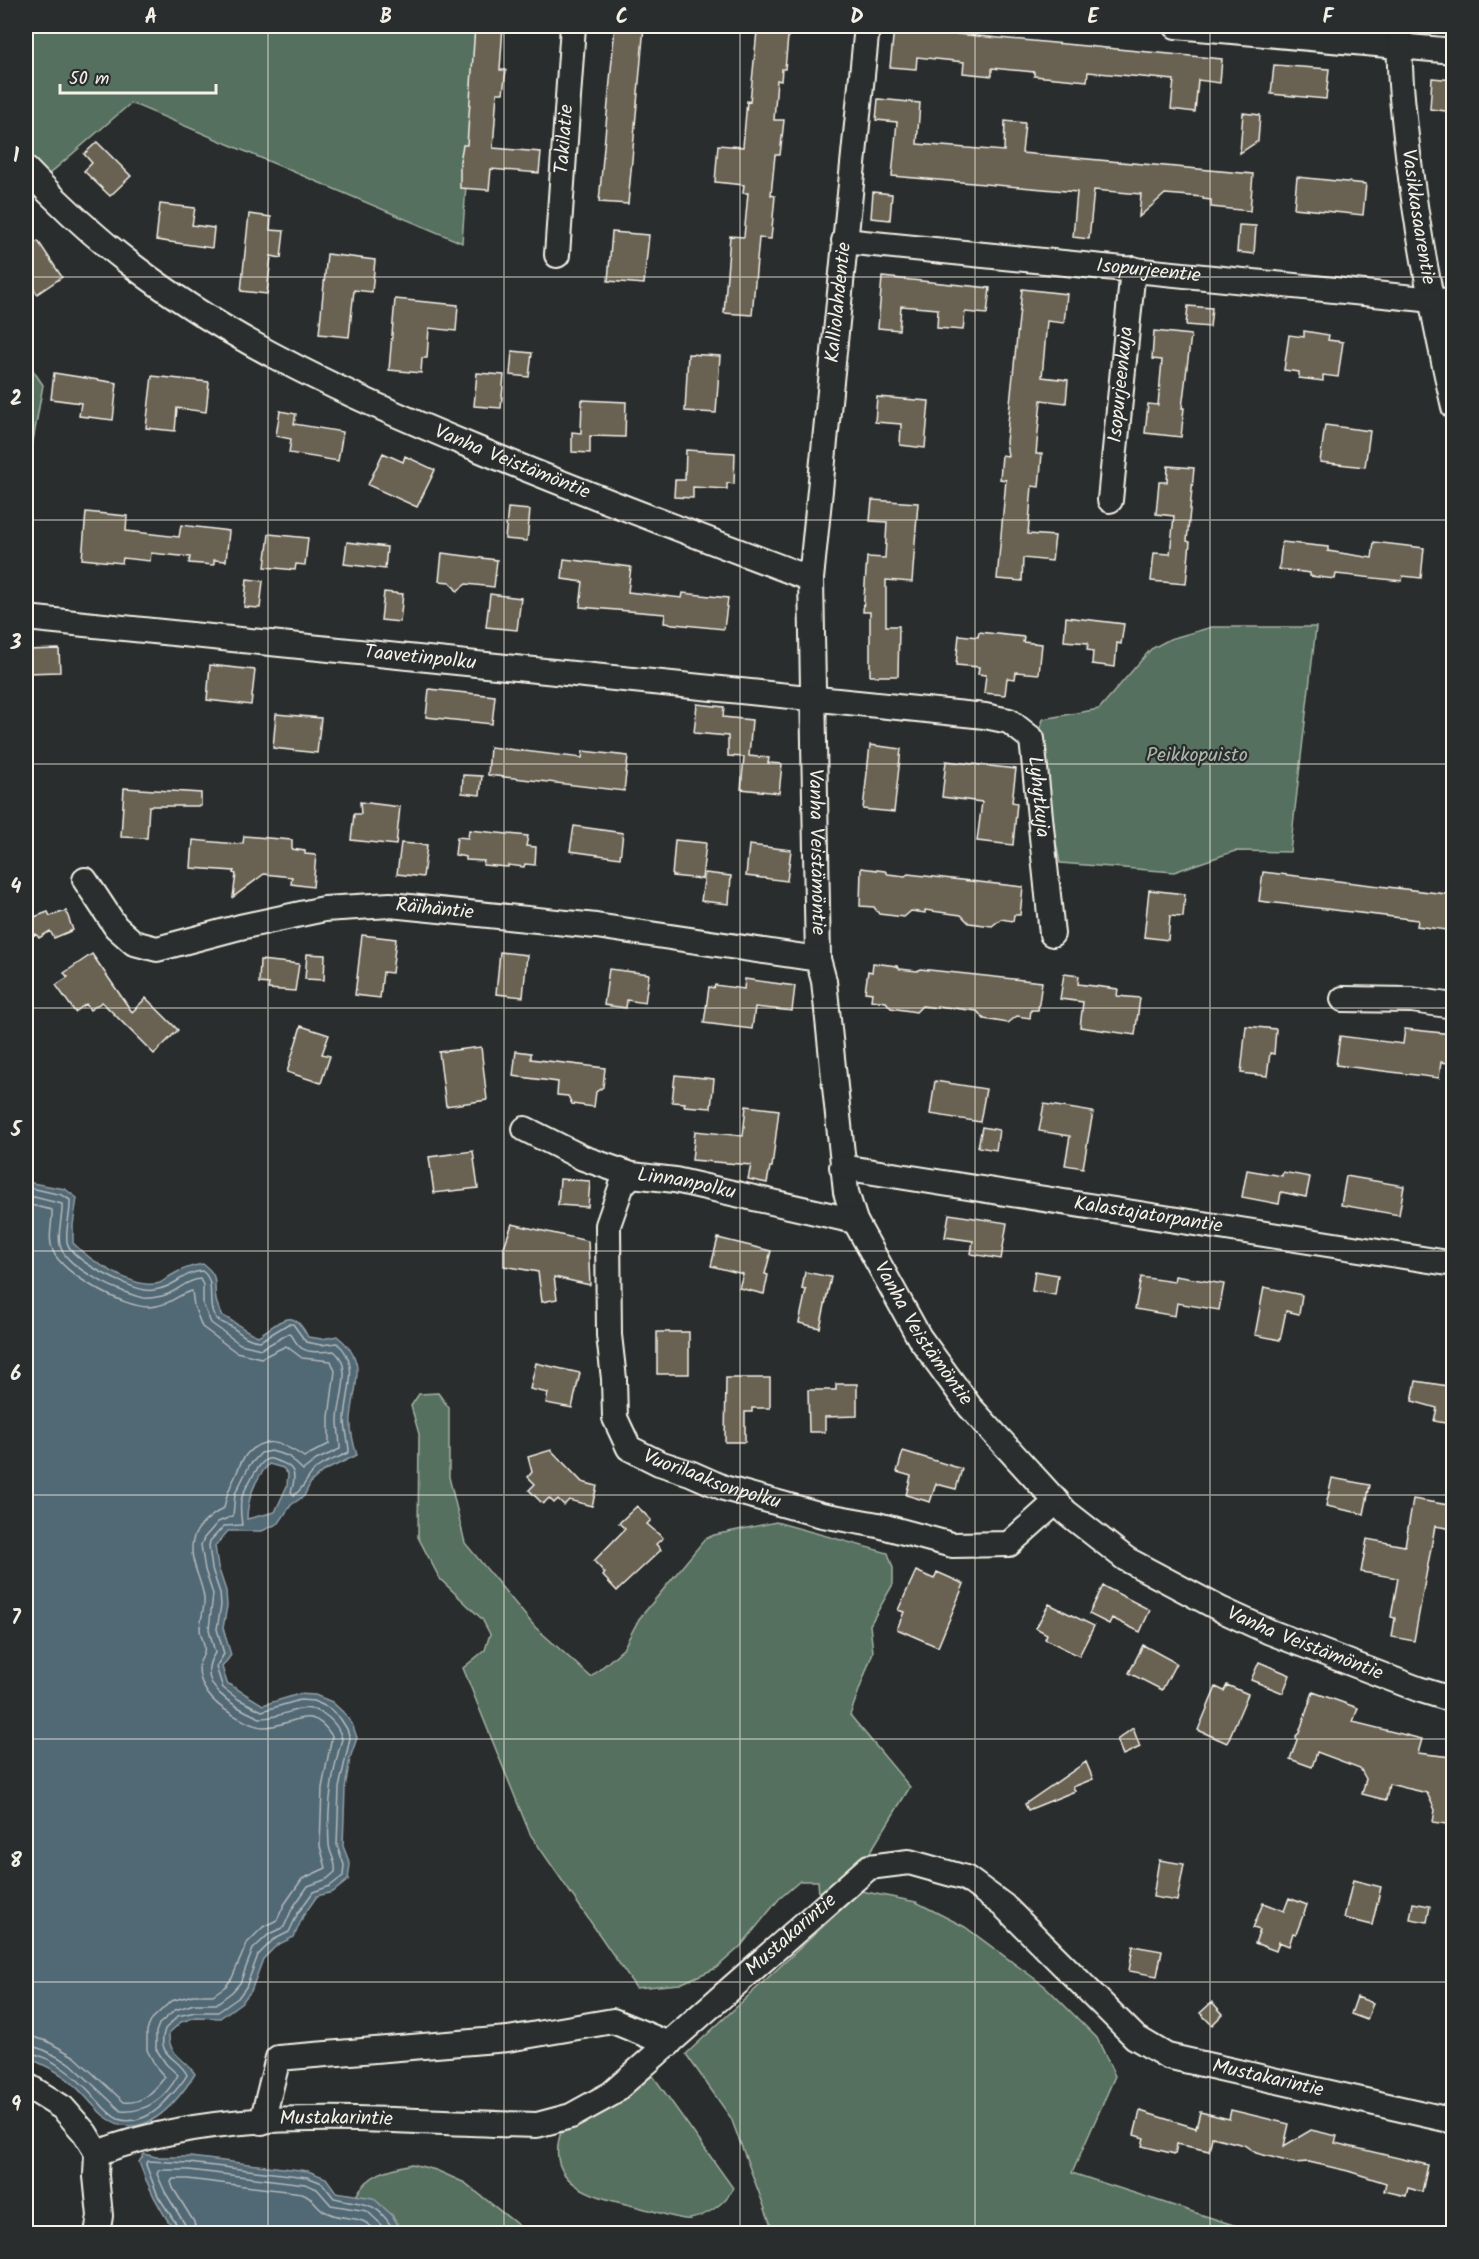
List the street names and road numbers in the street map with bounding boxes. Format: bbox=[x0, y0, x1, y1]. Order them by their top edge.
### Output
street label: Takilatie bbox=[547, 103, 583, 175]
street label: Vasikkasaarentie bbox=[1392, 147, 1444, 287]
street label: Kalliolahdentie bbox=[817, 241, 861, 364]
street label: Isopurjeentie bbox=[1095, 250, 1202, 293]
street label: Isopurjeenkuja bbox=[1100, 325, 1143, 444]
street label: Vanha Veistämöntie bbox=[429, 417, 595, 509]
street label: Taavetinpolku bbox=[362, 637, 478, 680]
street label: Lyhytkuja bbox=[1018, 755, 1058, 839]
street label: Vanha Veistämöntie bbox=[799, 769, 834, 936]
street label: Räihäntie bbox=[394, 890, 475, 929]
street label: Linnanpolku bbox=[636, 1160, 739, 1209]
street label: Kalastajatorpantie bbox=[1071, 1188, 1225, 1243]
street label: Vanha Veistämöntie bbox=[865, 1256, 980, 1413]
street label: Vuorilaaksonpolku bbox=[637, 1441, 785, 1519]
street label: Vanha Veistämöntie bbox=[1221, 1598, 1388, 1690]
street label: Mustakarintie bbox=[738, 1886, 845, 1985]
street label: Mustakarintie bbox=[1209, 2051, 1327, 2107]
street label: Mustakarintie bbox=[279, 2103, 393, 2136]

